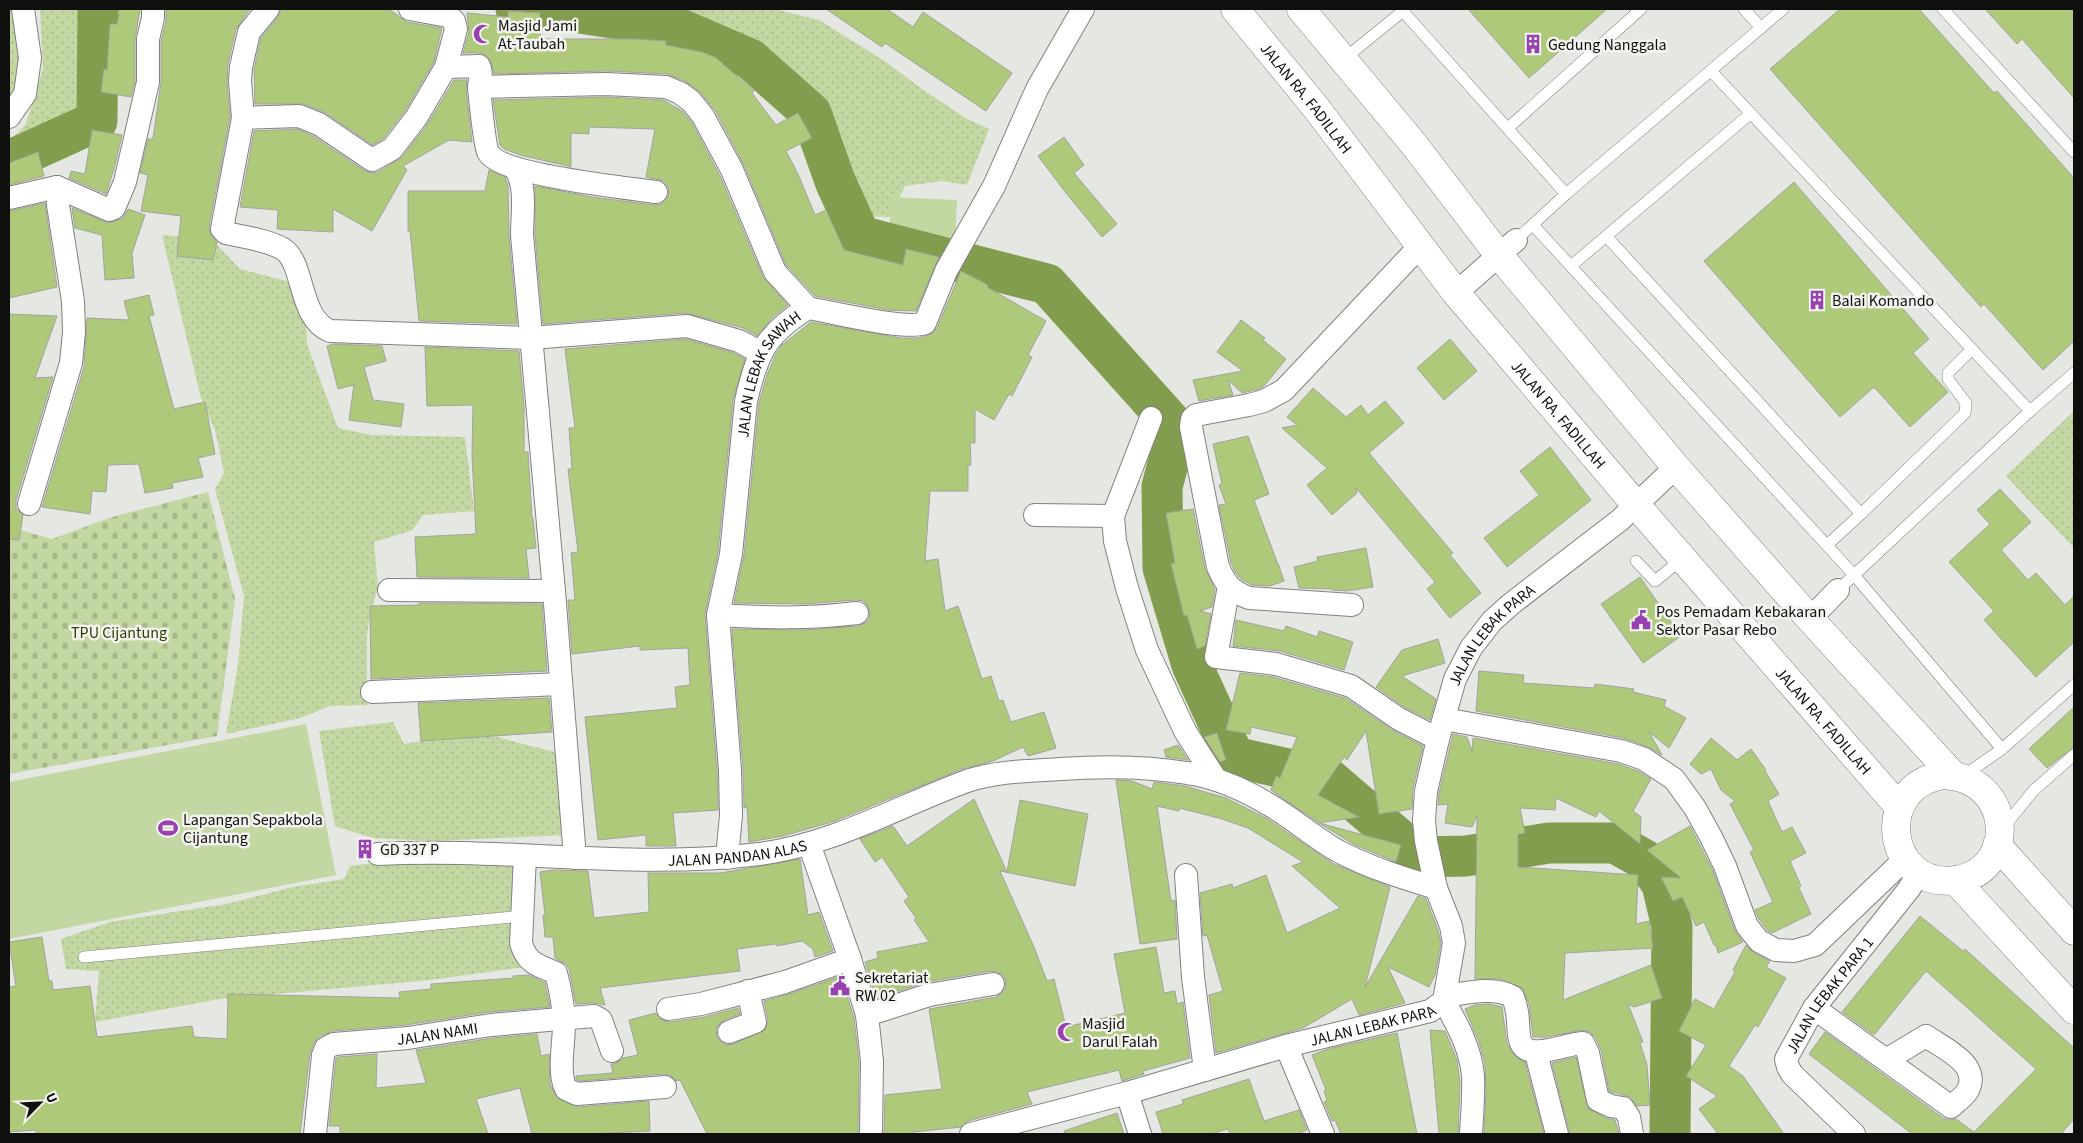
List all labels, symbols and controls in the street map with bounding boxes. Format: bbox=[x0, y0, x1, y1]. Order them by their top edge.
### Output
place label: Masjid Jami At-Taubah bbox=[498, 15, 577, 55]
mosque icon: Masjid Jami At-Taubah bbox=[472, 23, 494, 45]
building icon: Gedung Nanggala bbox=[1522, 33, 1544, 55]
place label: Gedung Nanggala bbox=[1548, 34, 1667, 56]
street label: JALAN RA. FADILLAH bbox=[1255, 38, 1357, 158]
building icon: Balai Komando bbox=[1806, 289, 1828, 311]
place label: Balai Komando bbox=[1832, 290, 1934, 312]
street label: JALAN LEBAK SAWAH bbox=[732, 306, 806, 439]
street label: JALAN RA. FADILLAH bbox=[1506, 356, 1611, 474]
street label: JALAN LEBAK PARA bbox=[1444, 579, 1540, 688]
place label: Pos Pemadam Kebakaran Sektor Pasar Rebo bbox=[1656, 601, 1826, 641]
public building icon: Pos Pemadam Kebakaran Sektor Pasar Rebo bbox=[1630, 609, 1652, 631]
park label: TPU Cijantung bbox=[71, 622, 167, 644]
street label: JALAN RA. FADILLAH bbox=[1770, 663, 1876, 780]
place label: Lapangan Sepakbola Cijantung bbox=[183, 809, 323, 849]
sports icon: Lapangan Sepakbola Cijantung bbox=[157, 817, 179, 839]
street label: JALAN PANDAN ALAS bbox=[668, 835, 810, 872]
building icon: GD 337 P bbox=[354, 838, 376, 860]
place label: GD 337 P bbox=[380, 839, 439, 861]
street label: JALAN LEBAK PARA 1 bbox=[1781, 932, 1879, 1058]
place label: Sekretariat RW 02 bbox=[855, 967, 929, 1007]
public building icon: Sekretariat RW 02 bbox=[829, 975, 851, 997]
street label: JALAN LEBAK PARA bbox=[1308, 1000, 1441, 1052]
place label: Masjid Darul Falah bbox=[1082, 1013, 1158, 1053]
street label: JALAN NAMI bbox=[396, 1017, 479, 1051]
mosque icon: Masjid Darul Falah bbox=[1056, 1021, 1078, 1043]
north arrow bbox=[15, 1078, 65, 1128]
text: U bbox=[40, 1090, 62, 1106]

